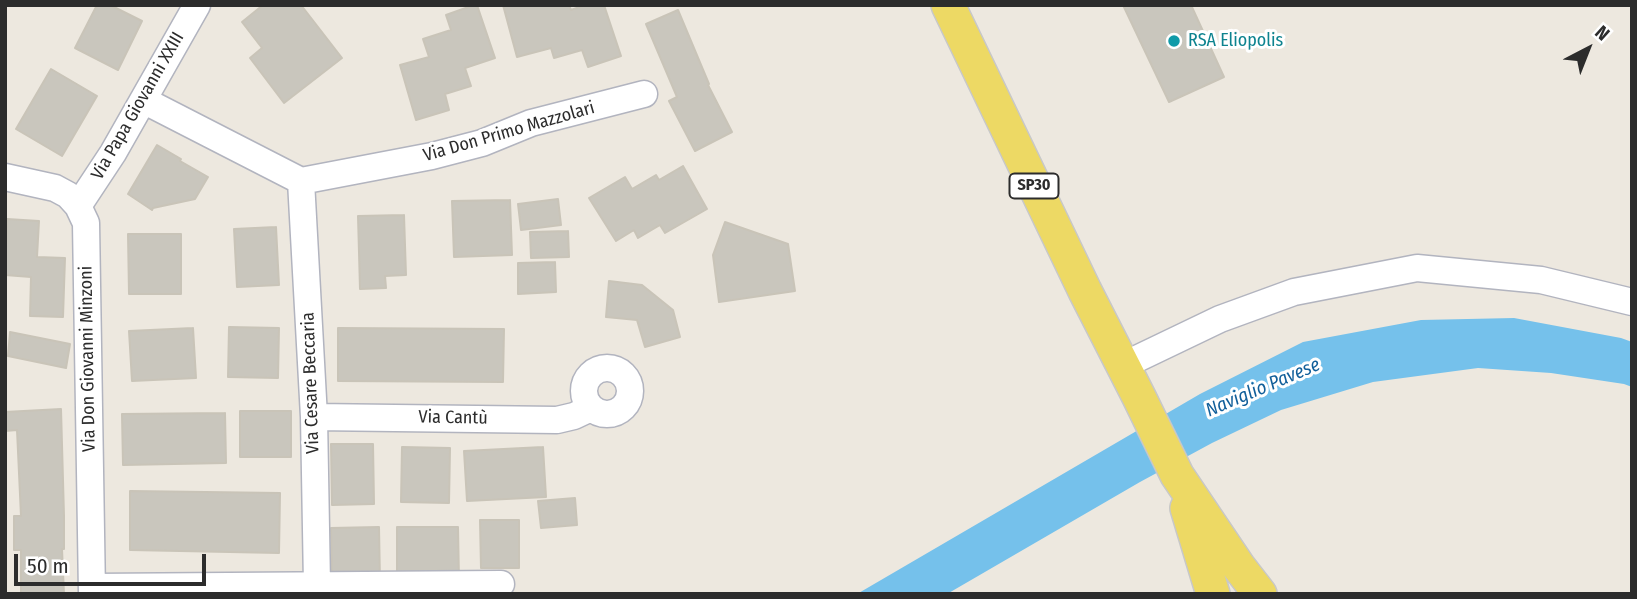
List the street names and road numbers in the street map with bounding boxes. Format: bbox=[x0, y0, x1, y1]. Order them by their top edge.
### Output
street label: Via Papa Giovanni XXIII bbox=[87, 28, 189, 184]
street label: Via Don Primo Mazzolari bbox=[421, 97, 597, 167]
road number: SP30 bbox=[1010, 174, 1058, 198]
street label: Via Don Giovanni Minzoni bbox=[76, 266, 100, 452]
street label: Via Cesare Beccaria bbox=[298, 312, 324, 454]
street label: Via Cantù bbox=[418, 407, 488, 429]

